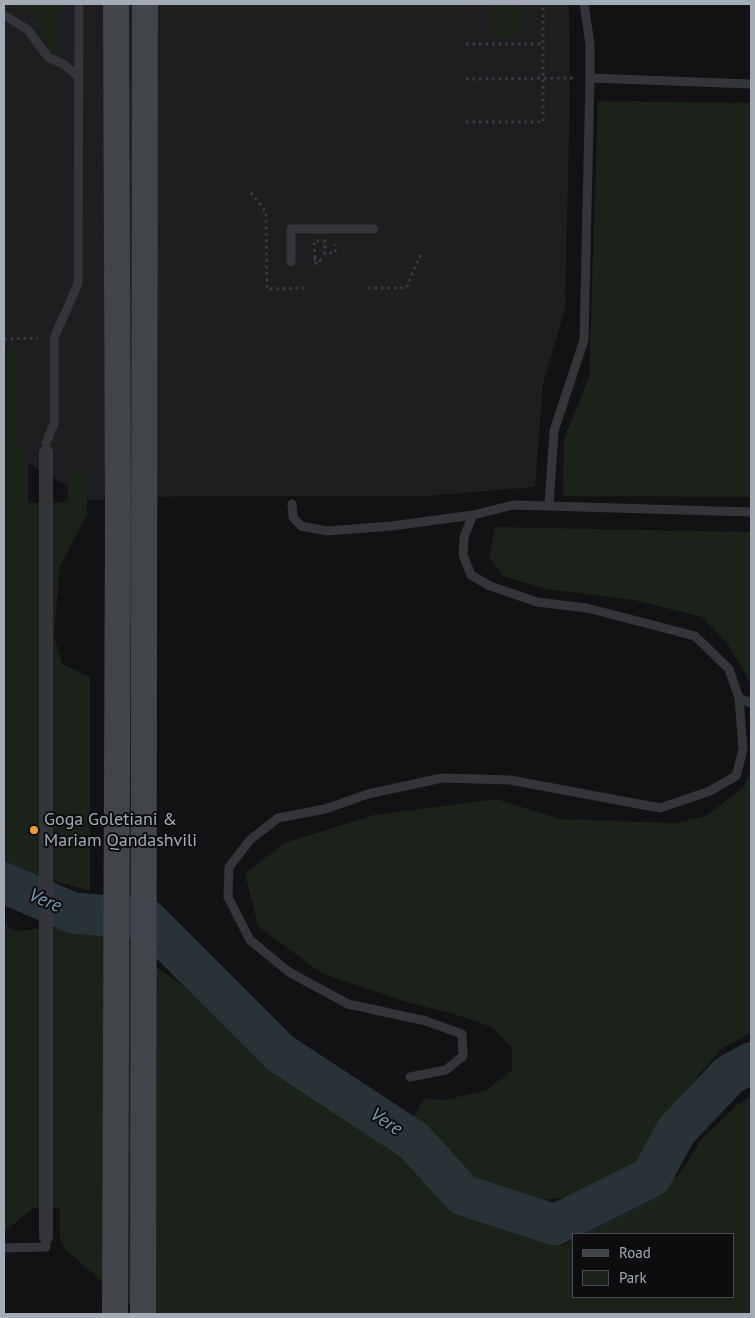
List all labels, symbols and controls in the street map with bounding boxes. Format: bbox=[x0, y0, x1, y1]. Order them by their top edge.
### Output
place label: Goga Goletiani & Mariam Qandashvili bbox=[44, 809, 197, 852]
marker: Goga Goletiani & Mariam Qandashvili bbox=[28, 824, 40, 836]
water label: Vere bbox=[25, 884, 65, 918]
water label: Vere bbox=[366, 1103, 406, 1141]
legend bbox=[572, 1233, 735, 1298]
text: Road bbox=[619, 1243, 651, 1262]
text: Park bbox=[619, 1268, 647, 1287]

